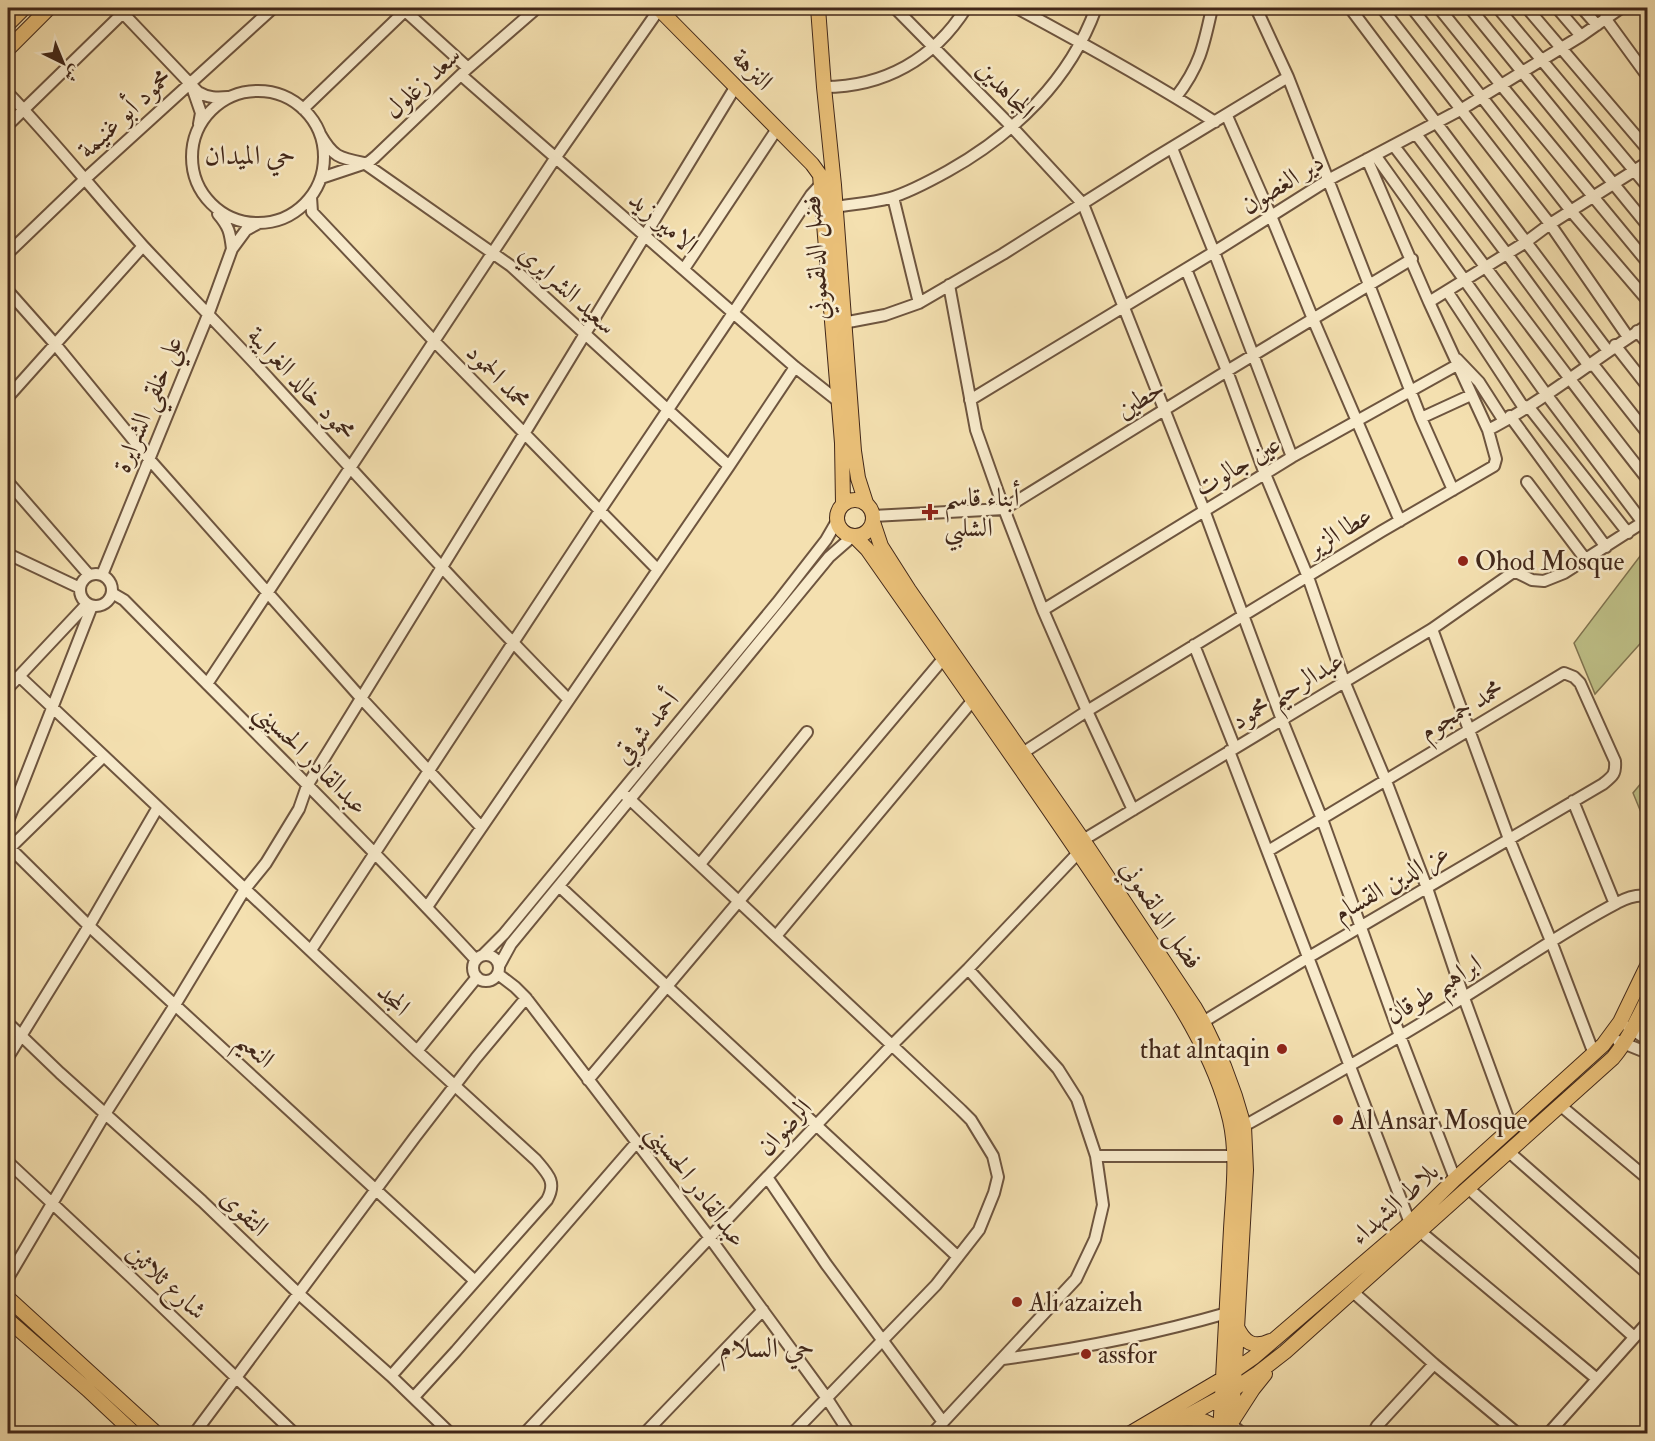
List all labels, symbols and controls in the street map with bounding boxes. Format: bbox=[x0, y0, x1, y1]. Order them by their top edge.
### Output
north arrow bbox=[33, 33, 93, 93]
street label: سعد زغلول bbox=[378, 39, 468, 126]
street label: النزهة bbox=[725, 42, 780, 97]
street label: المجاهدين bbox=[969, 53, 1041, 126]
street label: محمود أبو غنيمة bbox=[69, 60, 179, 166]
text: ش bbox=[60, 61, 85, 86]
district label: حي الميدان bbox=[204, 139, 296, 177]
street label: دير الغصون bbox=[1235, 146, 1330, 222]
street label: الامير زيد bbox=[622, 184, 705, 262]
street label: فضل الدلقموني bbox=[796, 194, 841, 321]
street label: سعيد الشرايري bbox=[509, 237, 623, 345]
street label: محمود خالد الغرايبة bbox=[240, 320, 362, 448]
street label: علي خلقي الشرايرة bbox=[106, 331, 198, 481]
street label: محمد الحمود bbox=[459, 337, 538, 417]
street label: حطين bbox=[1110, 372, 1171, 426]
street label: عين جالوت bbox=[1189, 428, 1286, 504]
place label: أبناء قاسم الشلبي bbox=[944, 480, 1019, 551]
street label: عطا الزير bbox=[1298, 499, 1378, 566]
marker: أبناء قاسم الشلبي bbox=[921, 503, 939, 521]
place label: Ohod Mosque bbox=[1475, 546, 1625, 578]
marker: Ohod Mosque bbox=[1456, 554, 1470, 568]
street label: عبدالرحيم محمود bbox=[1225, 645, 1355, 745]
street label: محمد جمجوم bbox=[1414, 672, 1512, 752]
street label: أحمد شوقي bbox=[606, 683, 690, 774]
street label: عبدالقادر الحسيني bbox=[243, 696, 374, 827]
street label: عز الدين القسام bbox=[1328, 837, 1458, 934]
street label: فضل الدلقموني bbox=[1109, 854, 1209, 978]
street label: ابراهيم طوقان bbox=[1379, 948, 1492, 1040]
street label: المجد bbox=[370, 976, 417, 1023]
street label: النعيم bbox=[224, 1024, 281, 1082]
place label: that alntaqin bbox=[1140, 1034, 1270, 1066]
marker: that alntaqin bbox=[1275, 1042, 1289, 1056]
street label: الرضوان bbox=[750, 1092, 819, 1163]
place label: Al Ansar Mosque bbox=[1349, 1105, 1527, 1137]
marker: Al Ansar Mosque bbox=[1331, 1113, 1345, 1127]
street label: عبدالقادر الحسيني bbox=[634, 1117, 753, 1258]
street label: بلاط الشهداء bbox=[1344, 1155, 1446, 1252]
street label: التقوى bbox=[213, 1182, 275, 1243]
street label: شارع ثلاثين bbox=[116, 1237, 213, 1331]
place label: Ali azaizeh bbox=[1028, 1287, 1143, 1319]
marker: Ali azaizeh bbox=[1010, 1295, 1024, 1309]
district label: حي السلام bbox=[719, 1331, 815, 1372]
place label: assfor bbox=[1098, 1339, 1157, 1371]
marker: assfor bbox=[1079, 1347, 1093, 1361]

